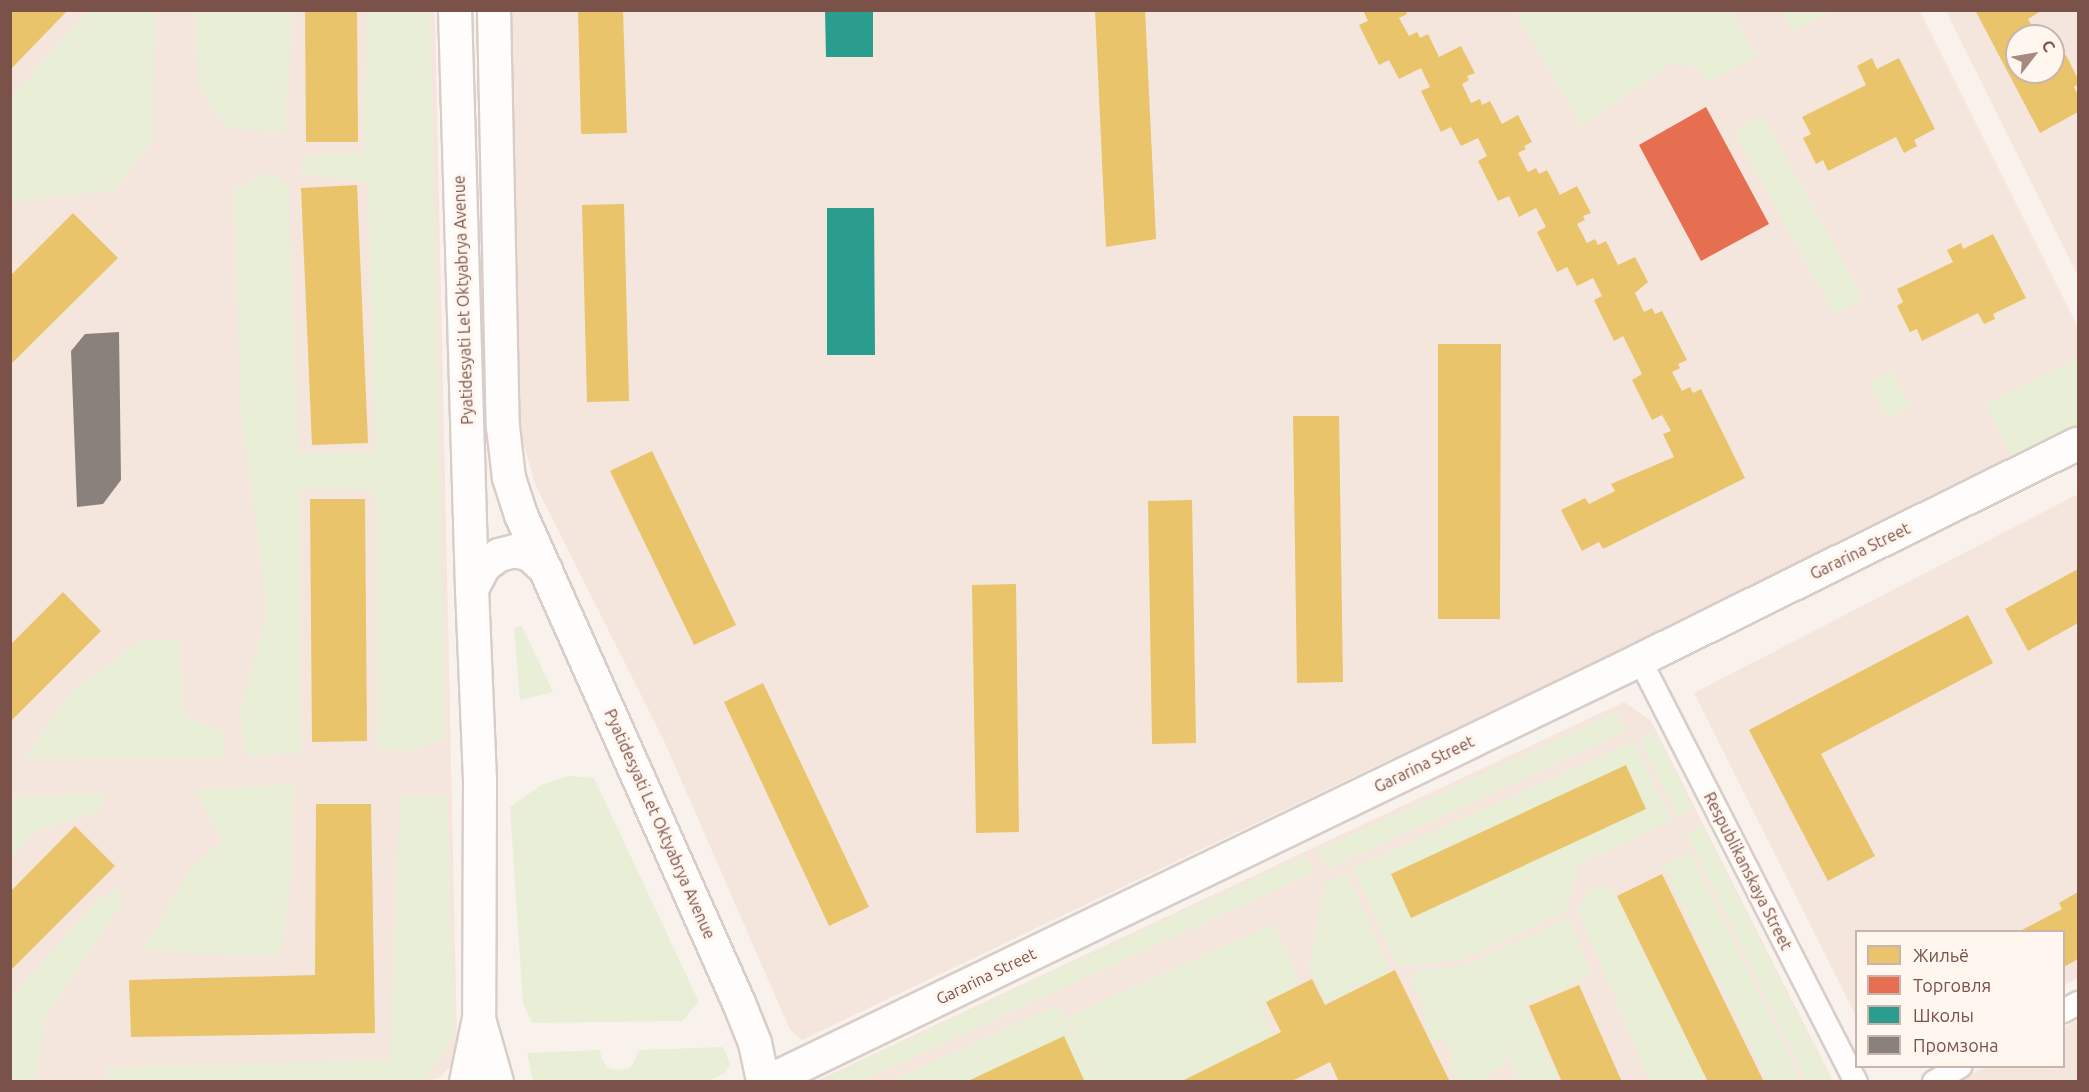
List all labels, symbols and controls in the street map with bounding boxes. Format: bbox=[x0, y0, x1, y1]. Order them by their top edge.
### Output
north arrow bbox=[2005, 24, 2065, 84]
text: С bbox=[2038, 37, 2059, 55]
street label: Pyatidesyati Let Oktyabrya Avenue bbox=[449, 175, 477, 425]
street label: Gararina Street bbox=[1807, 519, 1913, 583]
street label: Pyatidesyati Let Oktyabrya Avenue bbox=[600, 706, 720, 942]
street label: Gararina Street bbox=[1371, 732, 1477, 796]
street label: Respublikanskaya Street bbox=[1700, 789, 1796, 953]
legend bbox=[1855, 930, 2065, 1068]
street label: Gararina Street bbox=[933, 944, 1039, 1008]
text: Жильё bbox=[1913, 945, 1969, 965]
text: Торговля bbox=[1913, 975, 1991, 995]
text: Школы bbox=[1913, 1005, 1974, 1025]
text: Промзона bbox=[1913, 1035, 1998, 1055]

